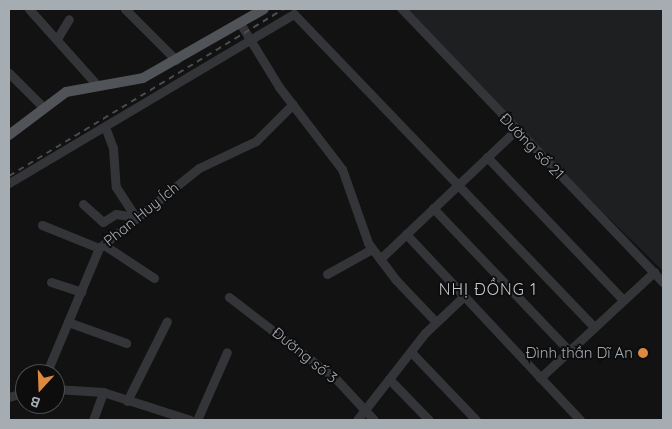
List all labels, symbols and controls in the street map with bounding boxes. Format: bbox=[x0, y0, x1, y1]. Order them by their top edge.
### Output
street label: Đường số 21 bbox=[496, 109, 568, 183]
street label: Phan Huy Ích bbox=[100, 178, 182, 250]
district label: NHỊ ĐỒNG 1 bbox=[438, 279, 538, 299]
street label: Đường số 3 bbox=[269, 323, 341, 387]
place label: Đình thần Dĩ An bbox=[526, 344, 633, 362]
marker: Đình thần Dĩ An bbox=[637, 347, 649, 359]
north arrow bbox=[15, 364, 65, 414]
text: B bbox=[28, 392, 43, 412]

